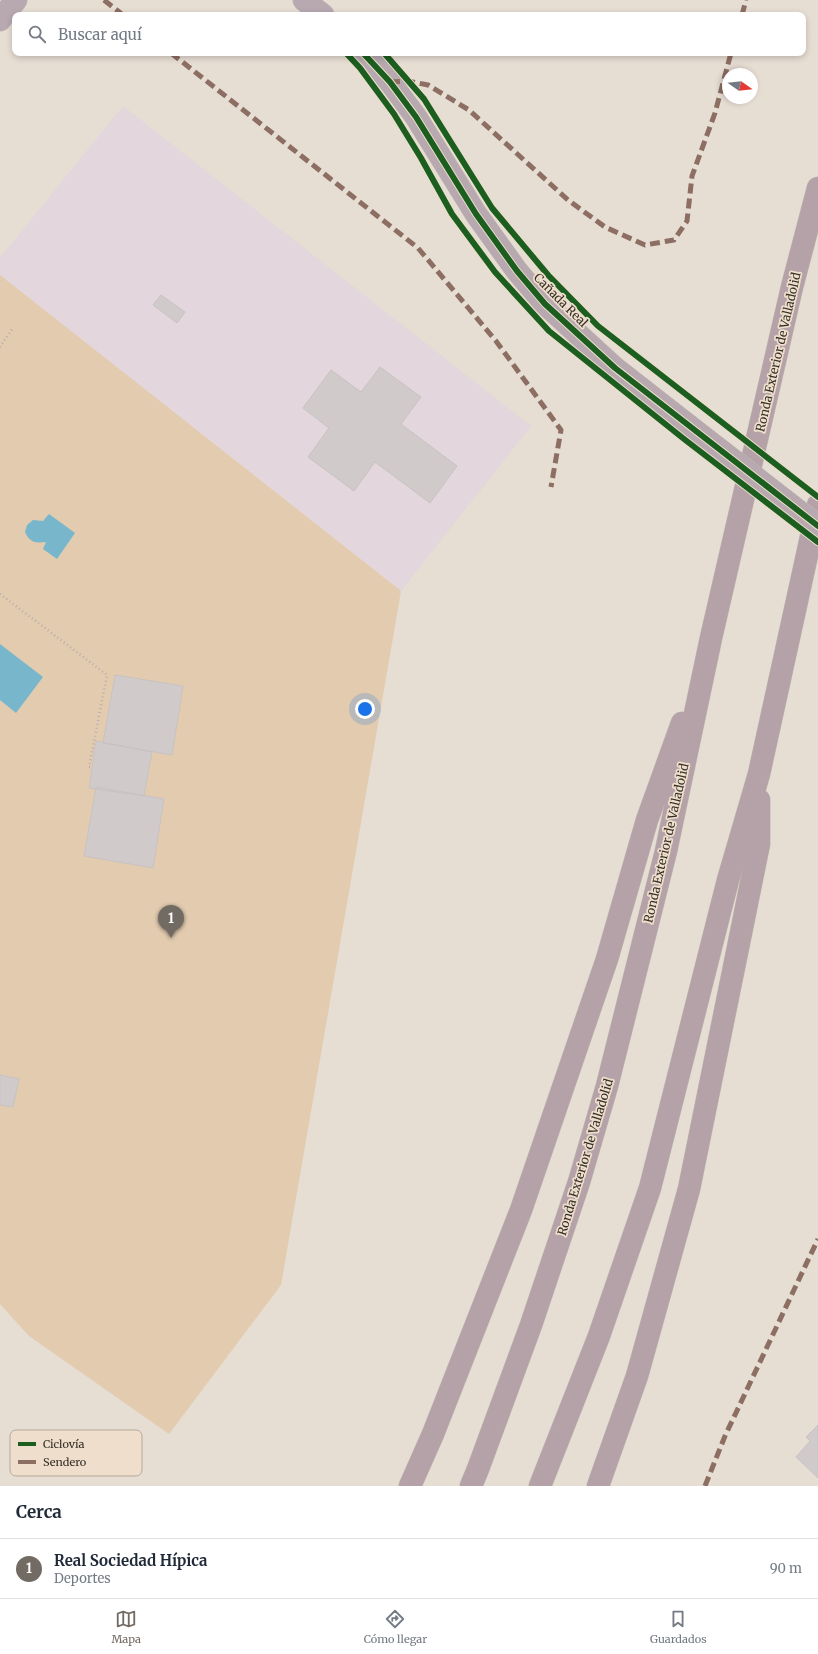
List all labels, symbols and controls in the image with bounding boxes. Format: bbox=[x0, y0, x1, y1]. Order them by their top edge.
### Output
search box bbox=[12, 12, 806, 56]
icon: search bbox=[26, 23, 48, 45]
text: Buscar aquí bbox=[58, 25, 142, 44]
north arrow bbox=[722, 68, 758, 104]
street label: Cañada Real bbox=[531, 270, 591, 330]
street label: Ronda Exterior de Valladolid bbox=[752, 271, 804, 433]
your location bbox=[355, 699, 375, 719]
street label: Ronda Exterior de Valladolid bbox=[640, 762, 692, 924]
pin: 1 bbox=[158, 905, 184, 938]
street label: Ronda Exterior de Valladolid bbox=[554, 1077, 616, 1237]
legend bbox=[10, 1430, 142, 1476]
text: Ciclovía bbox=[43, 1437, 85, 1451]
text: Sendero bbox=[43, 1455, 87, 1469]
text: Cerca bbox=[16, 1501, 62, 1523]
text: Real Sociedad Hípica bbox=[54, 1551, 207, 1570]
text: 1 bbox=[26, 1560, 32, 1577]
text: 90 m bbox=[770, 1560, 802, 1577]
text: Deportes bbox=[54, 1570, 111, 1587]
tab: Mapa bbox=[111, 1608, 141, 1646]
tab: Cómo llegar bbox=[364, 1608, 427, 1646]
tab: Guardados bbox=[650, 1608, 707, 1646]

